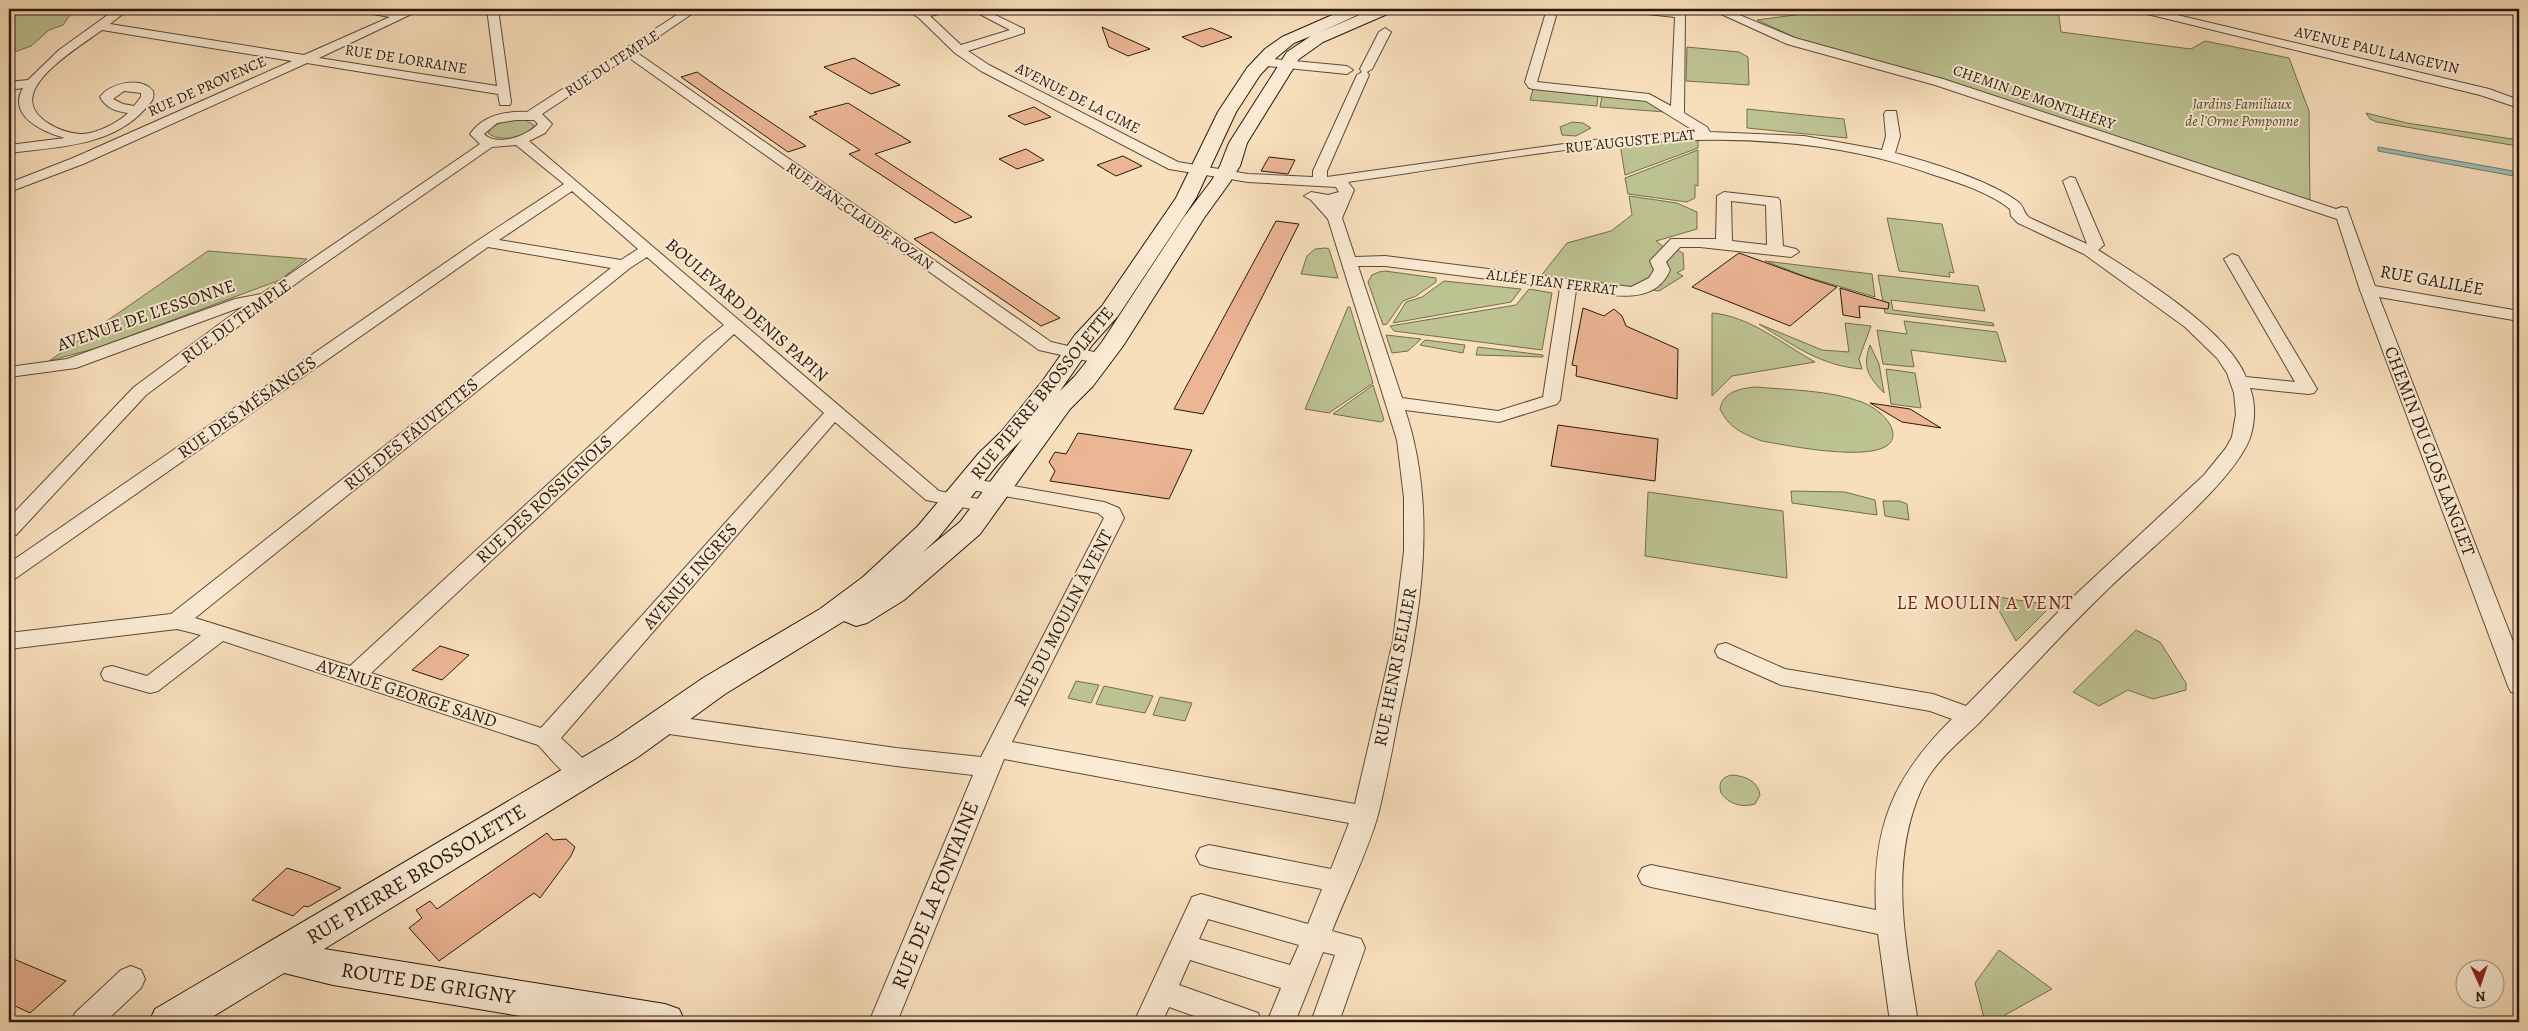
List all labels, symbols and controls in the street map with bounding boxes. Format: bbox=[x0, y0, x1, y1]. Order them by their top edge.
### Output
street label: AVENUE PAUL LANGEVIN bbox=[2292, 21, 2461, 79]
street label: RUE DU TEMPLE bbox=[561, 25, 663, 101]
street label: RUE DE LORRAINE bbox=[343, 39, 469, 79]
street label: RUE DE PROVENCE bbox=[145, 51, 269, 121]
street label: AVENUE DE LA CIME bbox=[1011, 57, 1144, 138]
street label: CHEMIN DE MONTLHÉRY bbox=[1950, 60, 2119, 134]
park label: Jardins Familiaux de l’Orme Pomponne bbox=[2185, 94, 2299, 131]
street label: RUE AUGUSTE PLAT bbox=[1564, 124, 1697, 158]
street label: RUE JEAN-CLAUDE ROZAN bbox=[782, 158, 938, 275]
street label: BOULEVARD DENIS PAPIN bbox=[661, 233, 833, 387]
street label: RUE GALILÉE bbox=[2378, 259, 2486, 301]
street label: ALLÉE JEAN FERRAT bbox=[1484, 264, 1619, 300]
street label: AVENUE DE L'ESSONNE bbox=[53, 273, 238, 357]
street label: RUE DU TEMPLE bbox=[176, 273, 296, 369]
street label: RUE PIERRE BROSSOLETTE bbox=[965, 302, 1119, 484]
street label: CHEMIN DU CLOS LANGLET bbox=[2379, 343, 2481, 559]
street label: RUE DES MÉSANGES bbox=[173, 350, 321, 464]
street label: RUE DES FAUVETTES bbox=[339, 372, 483, 496]
street label: RUE DES ROSSIGNOLS bbox=[471, 429, 617, 569]
street label: AVENUE INGRES bbox=[637, 518, 743, 635]
street label: RUE DU MOULIN À VENT bbox=[1008, 525, 1118, 710]
street label: RUE HENRI SELLIER bbox=[1368, 586, 1422, 748]
district label: LE MOULIN A VENT bbox=[1896, 590, 2074, 616]
street label: AVENUE GEORGE SAND bbox=[313, 652, 500, 733]
street label: RUE PIERRE BROSSOLETTE bbox=[301, 797, 531, 951]
street label: RUE DE LA FONTAINE bbox=[885, 797, 985, 993]
street label: ROUTE DE GRIGNY bbox=[339, 955, 518, 1011]
north arrow bbox=[2456, 958, 2506, 1008]
text: N bbox=[2475, 987, 2486, 1006]

